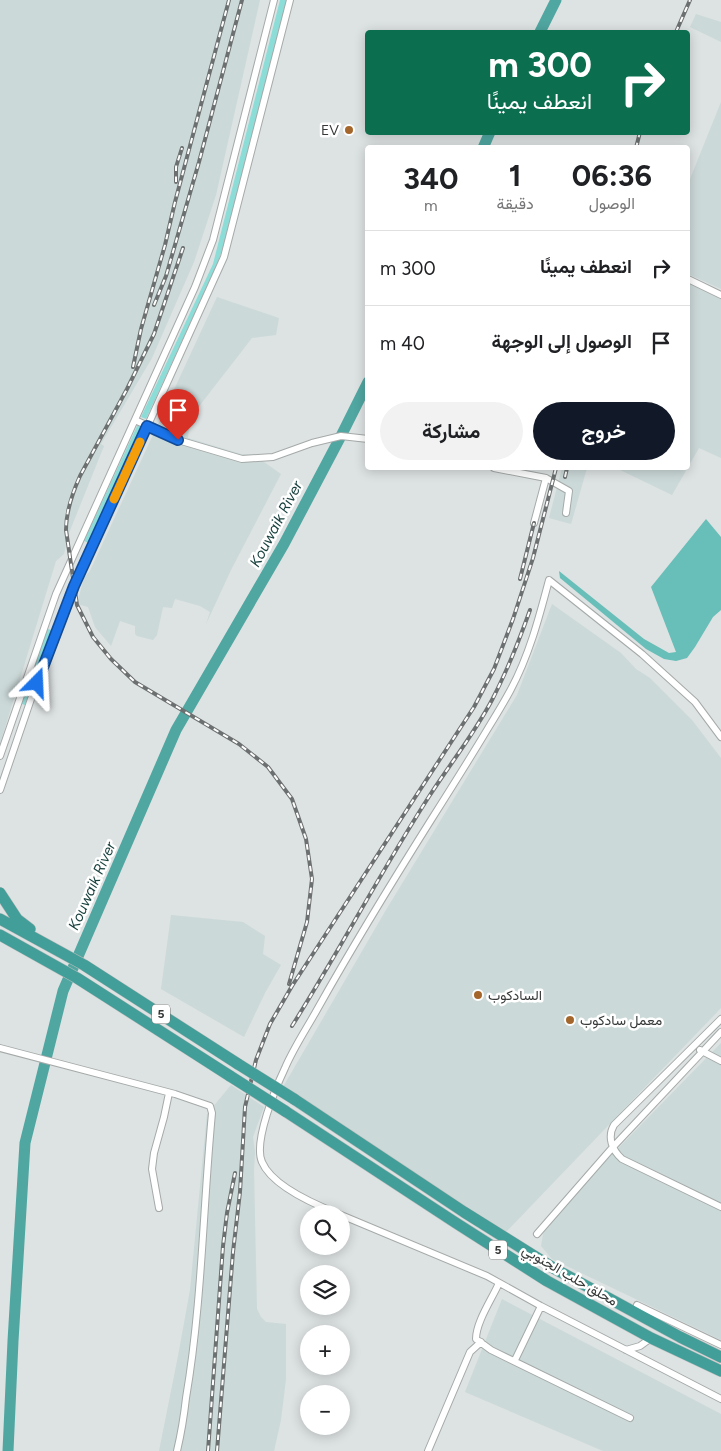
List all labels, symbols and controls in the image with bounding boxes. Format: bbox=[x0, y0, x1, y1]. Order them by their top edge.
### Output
text: 300 m bbox=[488, 44, 592, 86]
icon: right bbox=[610, 50, 675, 115]
text: انعطف يمينًا bbox=[487, 88, 592, 115]
place label: EV bbox=[321, 122, 339, 139]
marker: EV bbox=[343, 124, 355, 136]
text: 1 bbox=[509, 157, 521, 194]
text: 06:36 bbox=[572, 157, 652, 194]
text: 340 bbox=[403, 160, 458, 197]
text: دقيقة bbox=[497, 194, 534, 213]
text: الوصول bbox=[589, 194, 635, 213]
text: m bbox=[424, 196, 438, 215]
icon: right bbox=[647, 254, 675, 282]
text: انعطف يمينًا bbox=[540, 255, 632, 278]
text: 300 m bbox=[380, 257, 436, 280]
icon: arrive bbox=[647, 329, 675, 357]
text: الوصول إلى الوجهة bbox=[492, 330, 632, 353]
text: 40 m bbox=[380, 332, 425, 355]
pin bbox=[157, 389, 199, 440]
icon: arrive bbox=[164, 396, 192, 424]
button: مشاركة bbox=[380, 402, 523, 460]
button: خروج bbox=[533, 402, 675, 460]
water label: Kouwaik River bbox=[246, 477, 307, 570]
position arrow bbox=[10, 656, 62, 708]
water label: Kouwaik River bbox=[64, 838, 120, 933]
place label: السادكوب bbox=[488, 987, 542, 1004]
marker: السادكوب bbox=[472, 989, 484, 1001]
road number: 5 bbox=[152, 1004, 170, 1024]
place label: معمل سادكوب bbox=[580, 1012, 662, 1029]
marker: معمل سادكوب bbox=[564, 1014, 576, 1026]
map controls bbox=[300, 1205, 350, 1435]
button: search bbox=[300, 1205, 350, 1255]
road number: 5 bbox=[489, 1240, 507, 1260]
street label: محلق حلب الجنوبي bbox=[518, 1241, 620, 1312]
button: layers bbox=[300, 1265, 350, 1315]
button: + bbox=[300, 1325, 350, 1375]
button: − bbox=[300, 1385, 350, 1435]

